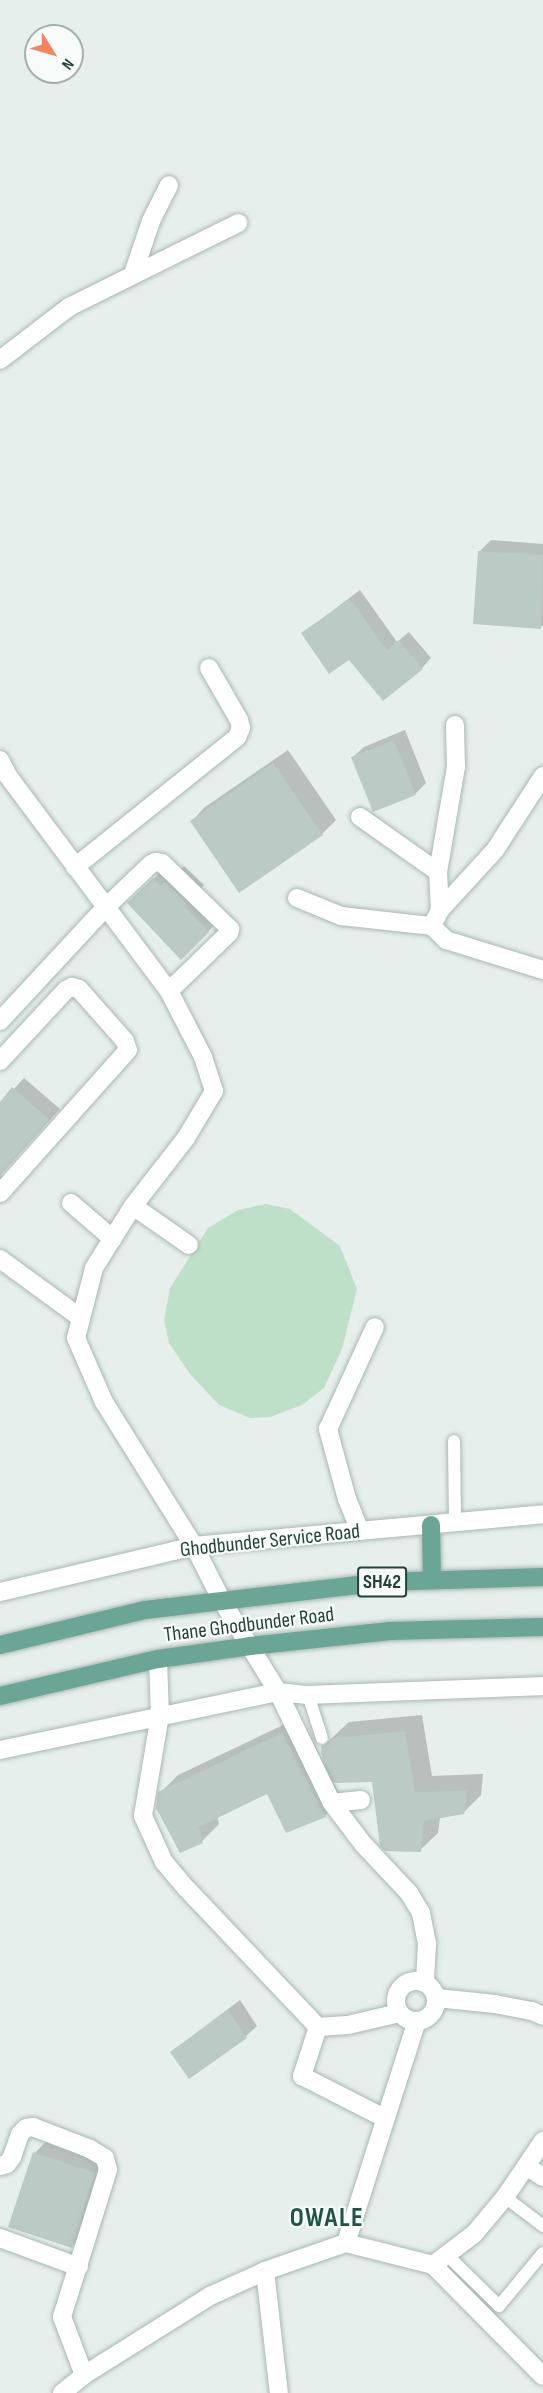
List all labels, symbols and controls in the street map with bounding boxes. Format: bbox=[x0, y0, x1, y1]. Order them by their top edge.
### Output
north arrow bbox=[24, 24, 84, 84]
text: N bbox=[57, 55, 77, 73]
street label: Ghodbunder Service Road bbox=[179, 1519, 361, 1563]
road number: SH42 bbox=[356, 1565, 407, 1599]
street label: Thane Ghodbunder Road bbox=[163, 1602, 335, 1648]
district label: OWALE bbox=[290, 2203, 364, 2235]

